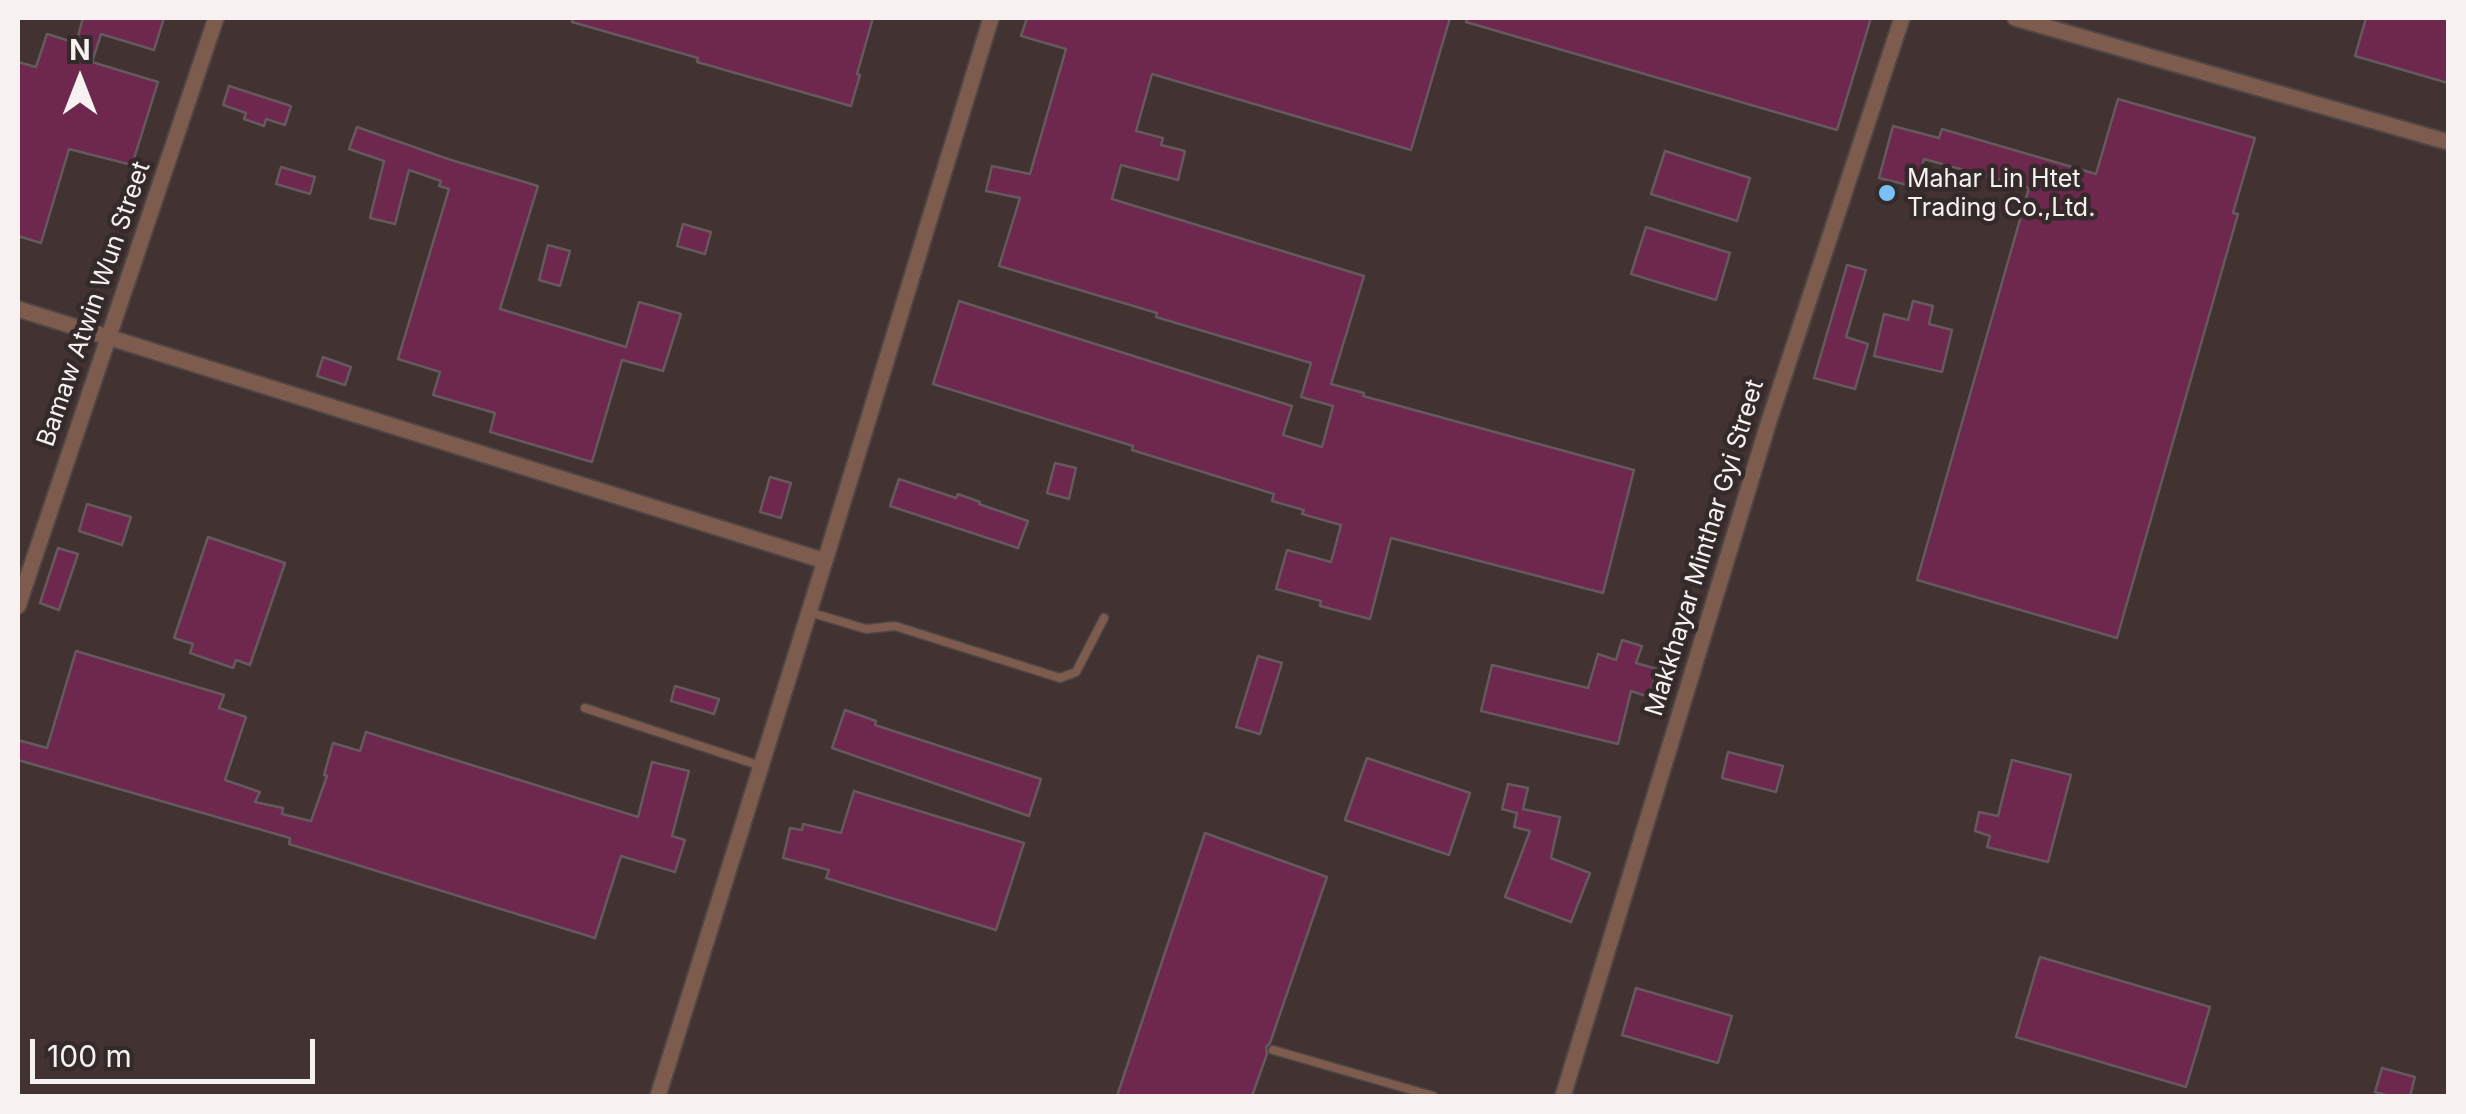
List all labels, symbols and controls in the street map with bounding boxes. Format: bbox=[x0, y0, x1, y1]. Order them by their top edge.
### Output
north arrow bbox=[30, 30, 130, 130]
text: N bbox=[69, 33, 91, 67]
street label: Bamaw Atwin Wun Street bbox=[31, 158, 157, 450]
place label: Mahar Lin Htet Trading Co.,Ltd. bbox=[1907, 164, 2095, 223]
marker: Mahar Lin Htet Trading Co.,Ltd. bbox=[1876, 182, 1898, 204]
street label: Makkhayar Minthar Gyi Street bbox=[1639, 376, 1771, 720]
scale bar bbox=[35, 1019, 320, 1081]
text: 100 m bbox=[47, 1038, 132, 1074]

